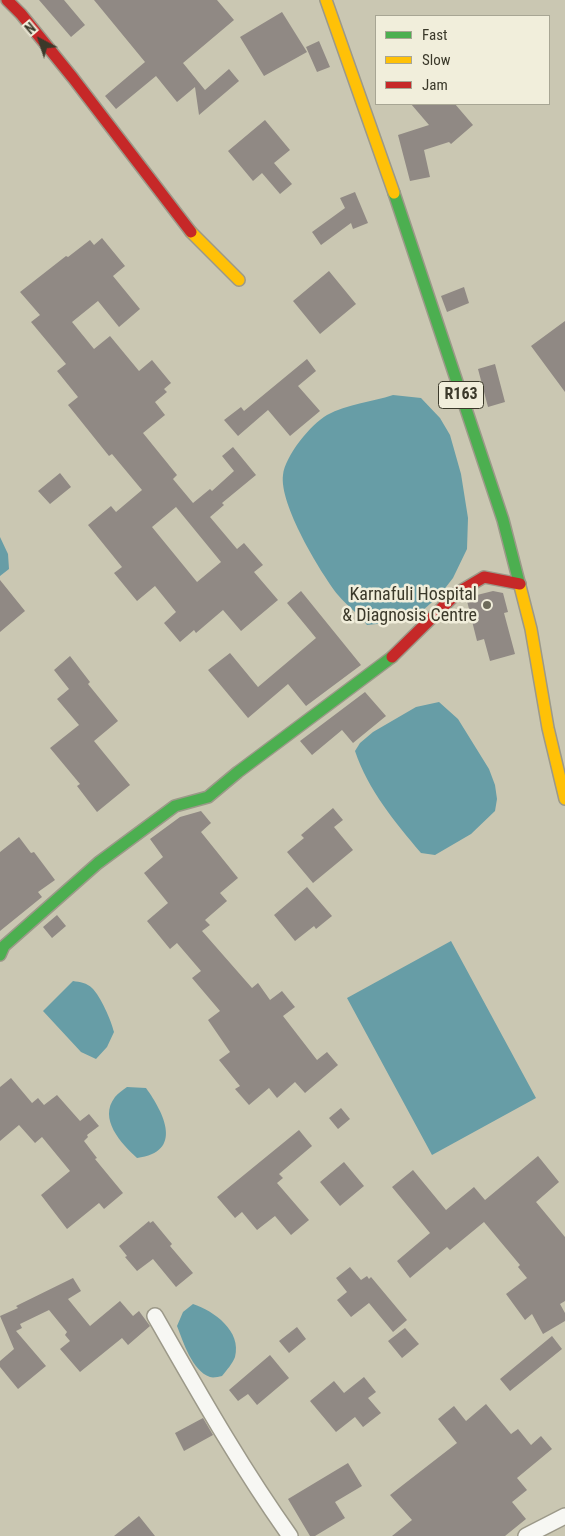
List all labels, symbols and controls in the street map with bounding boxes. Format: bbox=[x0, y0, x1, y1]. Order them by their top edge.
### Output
north arrow bbox=[15, 15, 65, 65]
legend bbox=[375, 15, 550, 105]
text: N bbox=[22, 20, 39, 37]
text: Fast bbox=[422, 26, 447, 44]
text: Slow bbox=[422, 51, 451, 69]
text: Jam bbox=[422, 76, 448, 94]
road number: R163 bbox=[438, 382, 484, 408]
place label: Karnafuli Hospital & Diagnosis Centre bbox=[342, 584, 477, 626]
marker: Karnafuli Hospital & Diagnosis Centre bbox=[481, 599, 493, 611]

